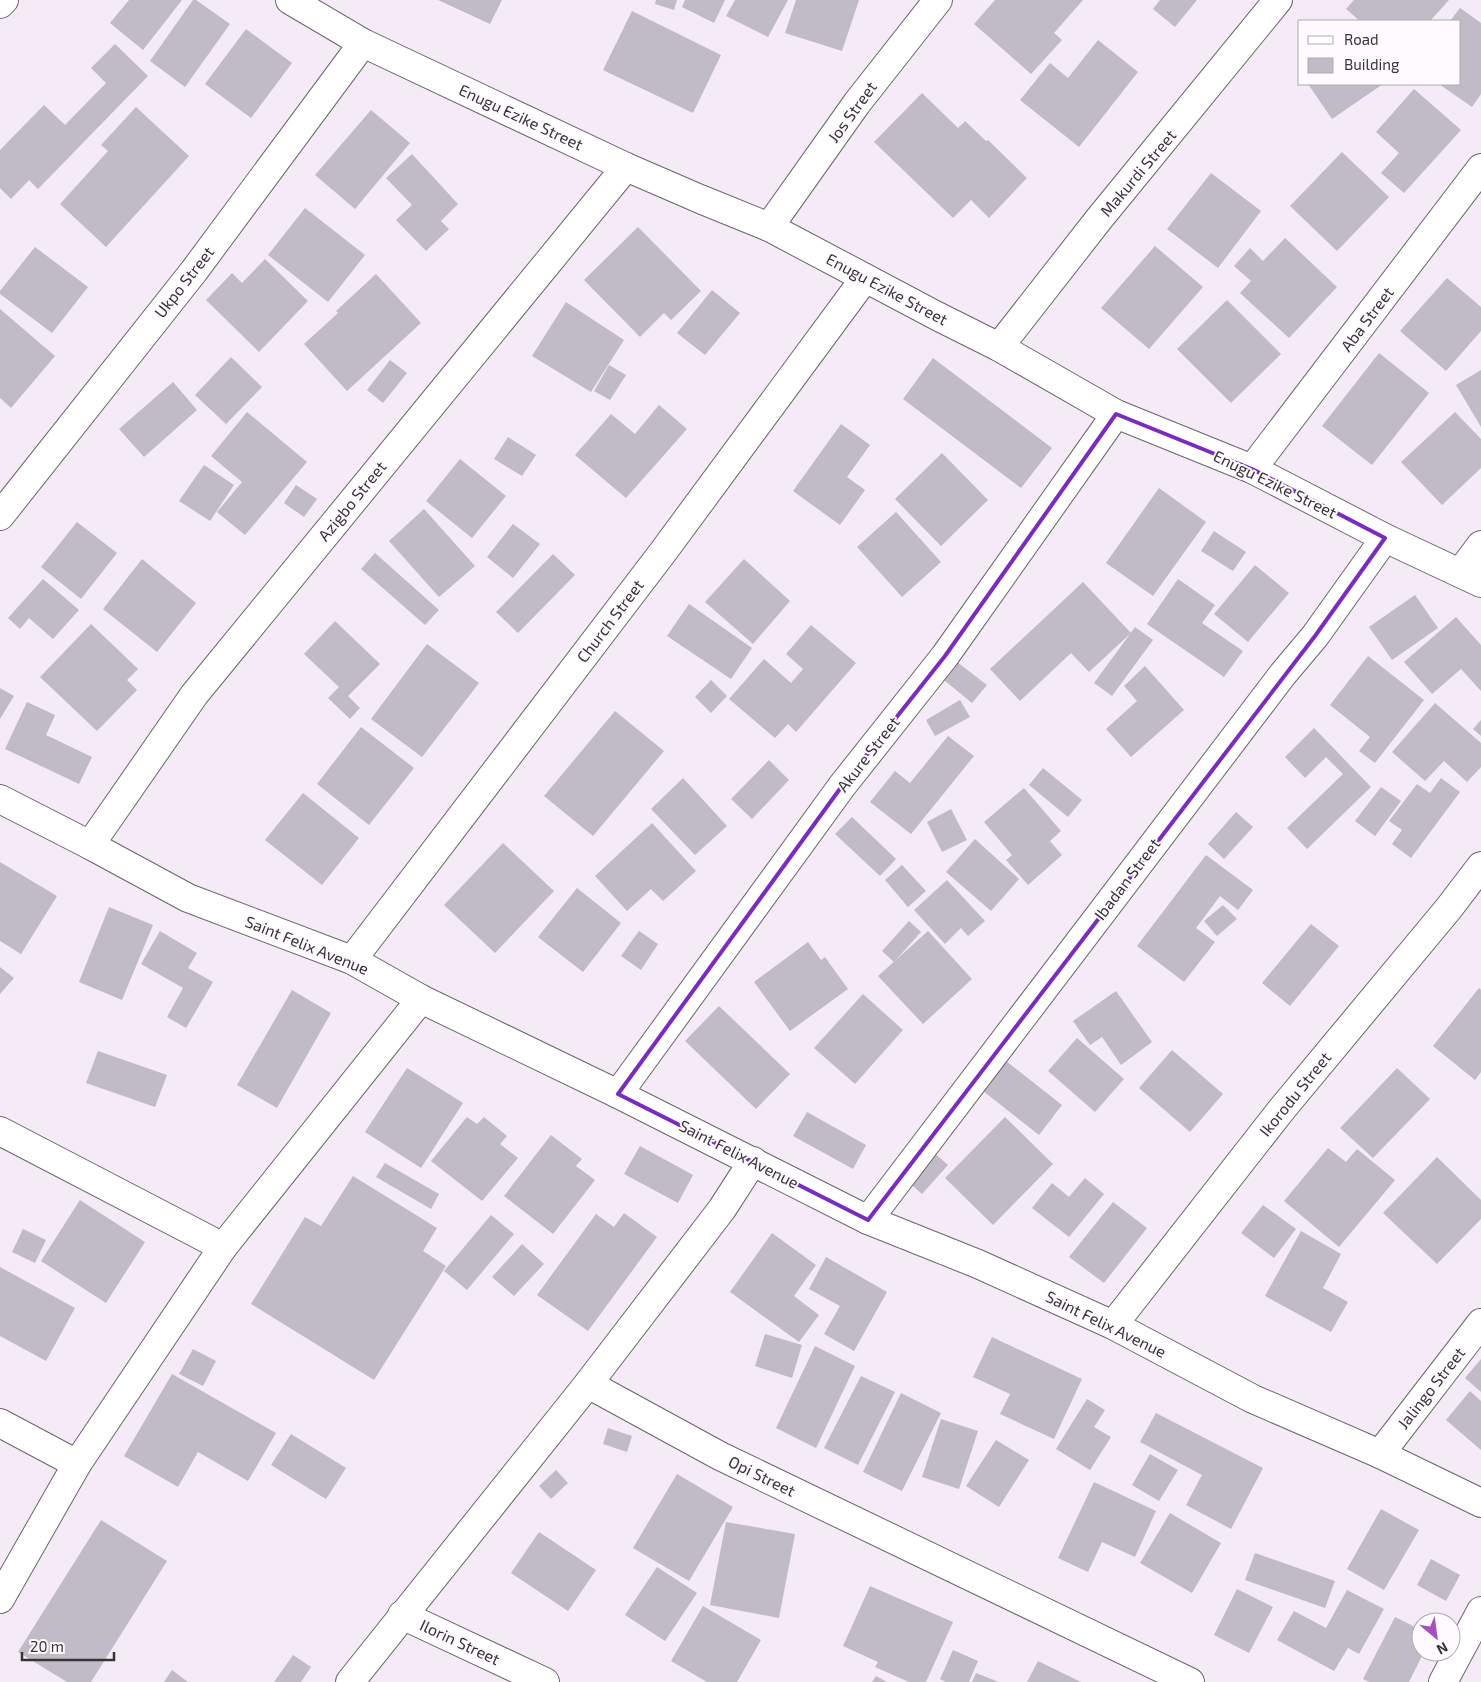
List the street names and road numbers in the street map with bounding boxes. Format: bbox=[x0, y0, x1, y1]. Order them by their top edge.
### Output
street label: Jos Street bbox=[823, 78, 880, 146]
street label: Enugu Ezike Street bbox=[456, 79, 586, 154]
street label: Makurdi Street bbox=[1096, 125, 1179, 220]
street label: Ukpo Street bbox=[150, 242, 217, 321]
street label: Enugu Ezike Street bbox=[823, 249, 951, 329]
street label: Aba Street bbox=[1336, 283, 1397, 355]
street label: Enugu Ezike Street bbox=[1211, 446, 1340, 522]
street label: Azigbo Street bbox=[314, 457, 390, 544]
street label: Church Street bbox=[572, 575, 647, 666]
street label: Akure Street bbox=[832, 712, 903, 795]
street label: Ibadan Street bbox=[1090, 834, 1163, 923]
street label: Saint Felix Avenue bbox=[243, 911, 372, 978]
street label: Ikorodu Street bbox=[1255, 1048, 1334, 1140]
street label: Saint Felix Avenue bbox=[676, 1115, 802, 1192]
street label: Saint Felix Avenue bbox=[1043, 1286, 1170, 1361]
street label: Jalingo Street bbox=[1393, 1343, 1468, 1432]
street label: Opi Street bbox=[726, 1451, 799, 1500]
street label: Ilorin Street bbox=[417, 1615, 503, 1668]

